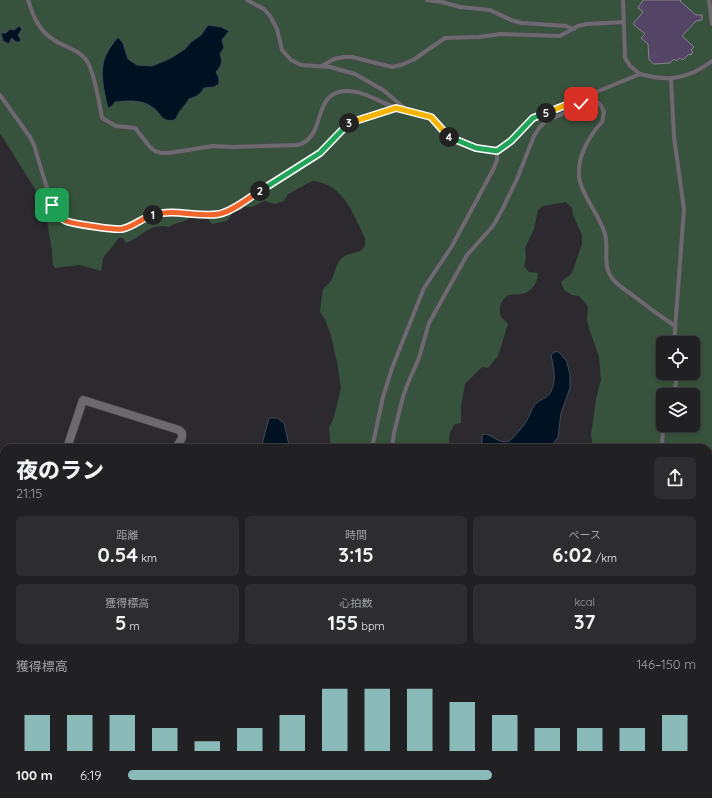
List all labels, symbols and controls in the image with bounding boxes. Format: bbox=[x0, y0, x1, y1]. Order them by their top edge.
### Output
pin bbox=[564, 87, 598, 121]
icon: check bbox=[570, 93, 592, 115]
pin: 5 bbox=[536, 103, 556, 123]
text: 5 bbox=[543, 106, 549, 120]
pin: 3 bbox=[339, 113, 359, 133]
text: 3 bbox=[346, 116, 352, 130]
pin: 4 bbox=[439, 127, 459, 147]
text: 4 bbox=[446, 130, 452, 144]
pin: 2 bbox=[250, 181, 270, 201]
text: 2 bbox=[257, 184, 263, 198]
pin bbox=[35, 188, 69, 222]
icon: arrive bbox=[41, 194, 63, 216]
pin: 1 bbox=[143, 205, 163, 225]
text: 1 bbox=[151, 208, 155, 222]
map controls bbox=[656, 336, 700, 432]
button: locate bbox=[656, 336, 700, 380]
button: layers bbox=[656, 388, 700, 432]
text: 夜のラン bbox=[16, 456, 104, 484]
button: share bbox=[654, 457, 696, 499]
text: 21:15 bbox=[16, 485, 42, 501]
text: 距離 bbox=[116, 528, 138, 542]
text: 時間 bbox=[345, 528, 367, 542]
text: ペース bbox=[568, 528, 601, 542]
text: 0.54 bbox=[98, 542, 138, 567]
text: 3:15 bbox=[338, 542, 374, 567]
text: 6:02 bbox=[552, 542, 592, 567]
text: km bbox=[138, 551, 157, 565]
text: /km bbox=[592, 551, 617, 565]
text: kcal bbox=[574, 595, 595, 609]
text: 獲得標高 bbox=[105, 596, 149, 610]
text: 心拍数 bbox=[339, 596, 372, 610]
text: 37 bbox=[574, 609, 596, 634]
text: 5 bbox=[115, 610, 127, 635]
text: 155 bbox=[327, 610, 358, 635]
text: m bbox=[127, 619, 140, 633]
text: bpm bbox=[358, 619, 385, 633]
text: 146–150 m bbox=[636, 656, 696, 672]
text: 獲得標高 bbox=[16, 658, 68, 674]
text: 100 m bbox=[16, 767, 53, 783]
text: 6:19 bbox=[80, 767, 102, 783]

